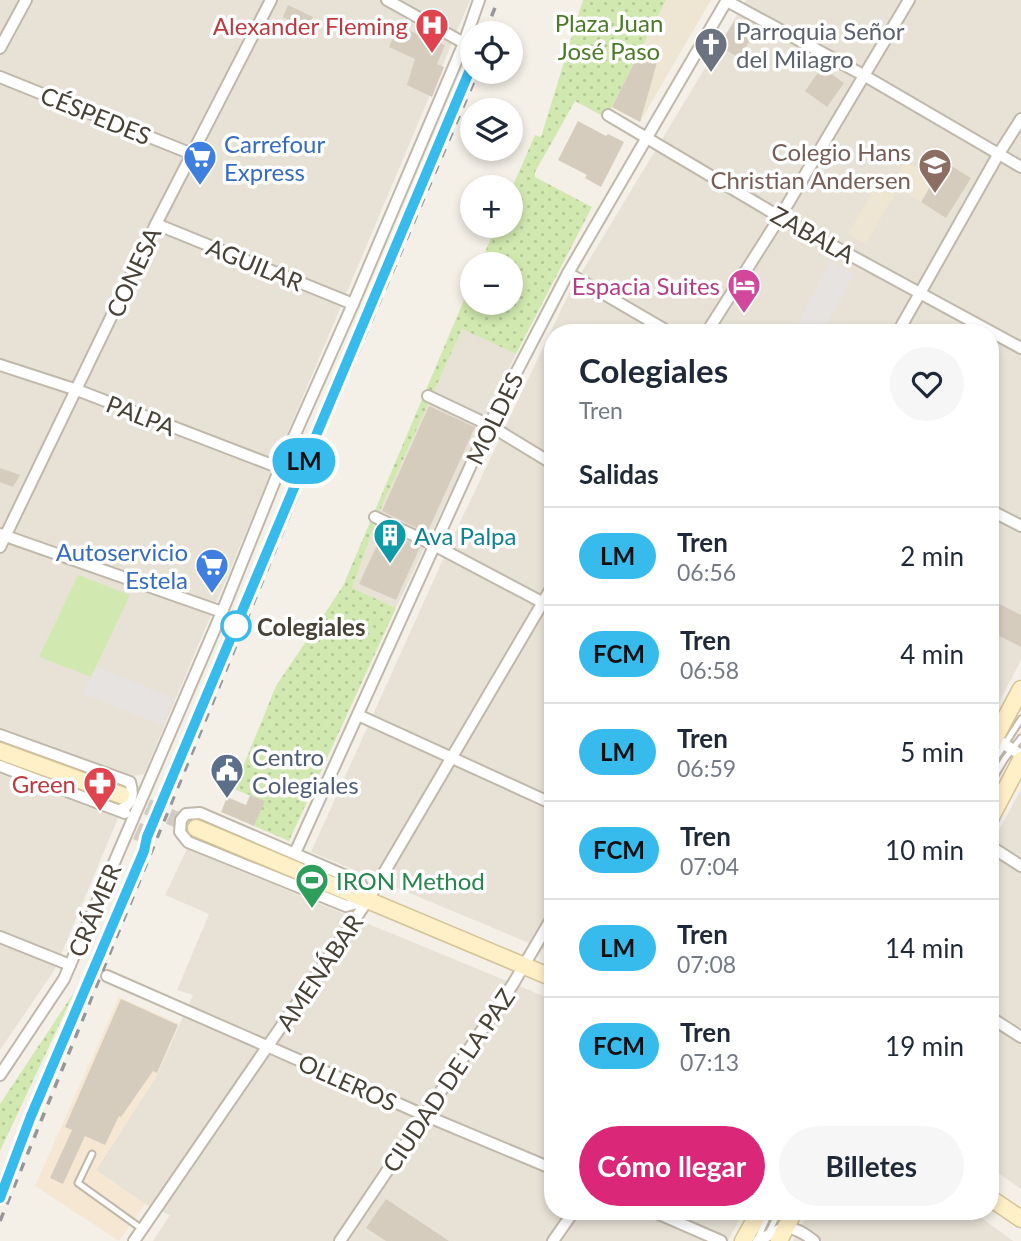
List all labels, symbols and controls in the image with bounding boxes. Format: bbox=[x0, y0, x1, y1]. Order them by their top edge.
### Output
hospital icon: Alexander Fleming bbox=[413, 6, 451, 55]
park label: Plaza Juan José Paso bbox=[555, 8, 663, 65]
place label: Alexander Fleming bbox=[213, 11, 408, 40]
place label: Parroquia Señor del Milagro bbox=[736, 16, 905, 73]
map controls bbox=[460, 21, 523, 315]
button: locate bbox=[460, 21, 523, 84]
church icon: Parroquia Señor del Milagro bbox=[692, 25, 730, 74]
street label: CÉSPEDES bbox=[37, 80, 155, 150]
button: layers bbox=[460, 98, 523, 161]
place label: Carrefour Express bbox=[224, 129, 325, 186]
place label: Colegio Hans Christian Andersen bbox=[710, 137, 911, 194]
supermarket icon: Carrefour Express bbox=[181, 138, 219, 187]
school or university icon: Colegio Hans Christian Andersen bbox=[916, 146, 954, 195]
button: + bbox=[460, 175, 523, 238]
street label: ZABALA bbox=[766, 199, 860, 269]
street label: CONESA bbox=[100, 222, 167, 322]
street label: AGUILAR bbox=[203, 232, 307, 296]
button: − bbox=[460, 252, 523, 315]
hotel icon: Espacia Suites bbox=[725, 266, 763, 315]
place label: Espacia Suites bbox=[572, 271, 720, 300]
button: heart bbox=[890, 347, 964, 421]
text: Colegiales bbox=[579, 350, 728, 390]
street label: MOLDES bbox=[459, 367, 529, 469]
street label: PALPA bbox=[103, 389, 180, 442]
text: Tren bbox=[579, 396, 623, 424]
line badge: LM bbox=[272, 438, 336, 484]
text: LM bbox=[286, 446, 322, 475]
text: Salidas bbox=[579, 458, 659, 490]
building icon: Ava Palpa bbox=[371, 516, 409, 565]
place label: Ava Palpa bbox=[414, 521, 516, 550]
text: Tren bbox=[677, 526, 728, 558]
place label: Autoservicio Estela bbox=[56, 537, 188, 594]
text: 2 min bbox=[900, 540, 964, 572]
text: LM bbox=[600, 541, 635, 570]
supermarket icon: Autoservicio Estela bbox=[193, 546, 231, 595]
text: 06:56 bbox=[677, 558, 736, 586]
marker: Colegiales bbox=[221, 611, 251, 641]
place label: Colegiales bbox=[257, 612, 365, 641]
text: Tren bbox=[680, 624, 731, 656]
text: 4 min bbox=[900, 638, 964, 670]
text: FCM bbox=[593, 639, 645, 668]
text: 06:58 bbox=[680, 656, 739, 684]
text: Tren bbox=[677, 722, 728, 754]
text: 5 min bbox=[900, 736, 964, 768]
text: LM bbox=[600, 737, 635, 766]
place label: Centro Colegiales bbox=[252, 742, 359, 799]
public building icon: Centro Colegiales bbox=[208, 751, 246, 800]
text: 06:59 bbox=[677, 754, 736, 782]
pharmacy icon: Green bbox=[81, 764, 119, 813]
place label: Green bbox=[12, 769, 76, 798]
text: Tren bbox=[680, 820, 731, 852]
text: 10 min bbox=[885, 834, 964, 866]
text: FCM bbox=[593, 835, 645, 864]
text: 07:04 bbox=[680, 852, 739, 880]
street label: CRÁMER bbox=[61, 859, 127, 961]
sports icon: IRON Method bbox=[293, 861, 331, 910]
place label: IRON Method bbox=[336, 866, 485, 895]
street label: AMENÁBAR bbox=[270, 909, 368, 1035]
text: Tren bbox=[677, 918, 728, 950]
text: 14 min bbox=[885, 932, 964, 964]
text: LM bbox=[600, 933, 635, 962]
text: 07:08 bbox=[677, 950, 736, 978]
street label: CIUDAD DE LA PAZ bbox=[376, 983, 520, 1177]
text: Tren bbox=[680, 1016, 731, 1048]
text: 19 min bbox=[885, 1030, 964, 1062]
text: FCM bbox=[593, 1031, 645, 1060]
street label: OLLEROS bbox=[294, 1047, 402, 1117]
text: 07:13 bbox=[680, 1048, 739, 1076]
button: Cómo llegar bbox=[579, 1126, 765, 1206]
button: Billetes bbox=[779, 1126, 964, 1206]

